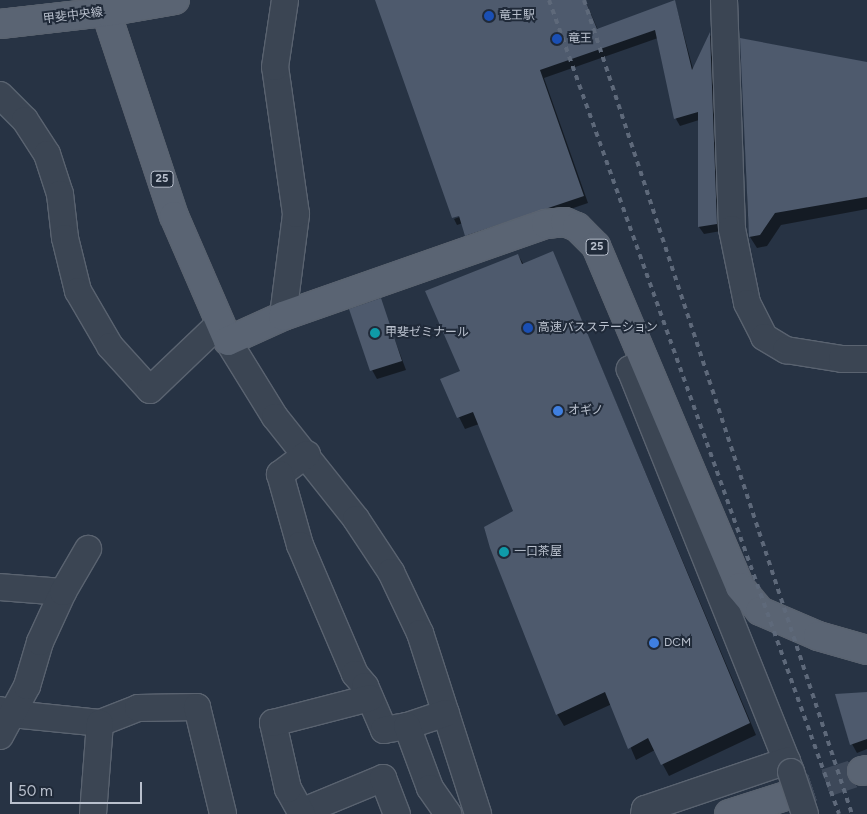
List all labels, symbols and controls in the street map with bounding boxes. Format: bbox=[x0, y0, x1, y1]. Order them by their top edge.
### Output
street label: 甲斐中央線 bbox=[42, 5, 104, 27]
place label: 竜王駅 bbox=[499, 9, 535, 23]
marker: 竜王駅 bbox=[483, 10, 495, 22]
marker: 竜王 bbox=[550, 32, 564, 46]
place label: 竜王 bbox=[568, 32, 592, 46]
road number: 25 bbox=[150, 170, 174, 188]
road number: 25 bbox=[584, 238, 610, 256]
place label: 高速バスステーション bbox=[538, 321, 658, 335]
marker: 高速バスステーション bbox=[522, 322, 534, 334]
place label: 甲斐ゼミナール bbox=[385, 326, 469, 340]
marker: 甲斐ゼミナール bbox=[369, 327, 381, 339]
place label: オギノ bbox=[568, 404, 604, 418]
marker: オギノ bbox=[552, 405, 564, 417]
place label: 一口茶屋 bbox=[514, 545, 562, 559]
marker: 一口茶屋 bbox=[498, 546, 510, 558]
place label: DCM bbox=[664, 636, 691, 650]
marker: DCM bbox=[648, 637, 660, 649]
scale bar bbox=[12, 772, 145, 804]
text: 50 m bbox=[18, 782, 53, 800]

